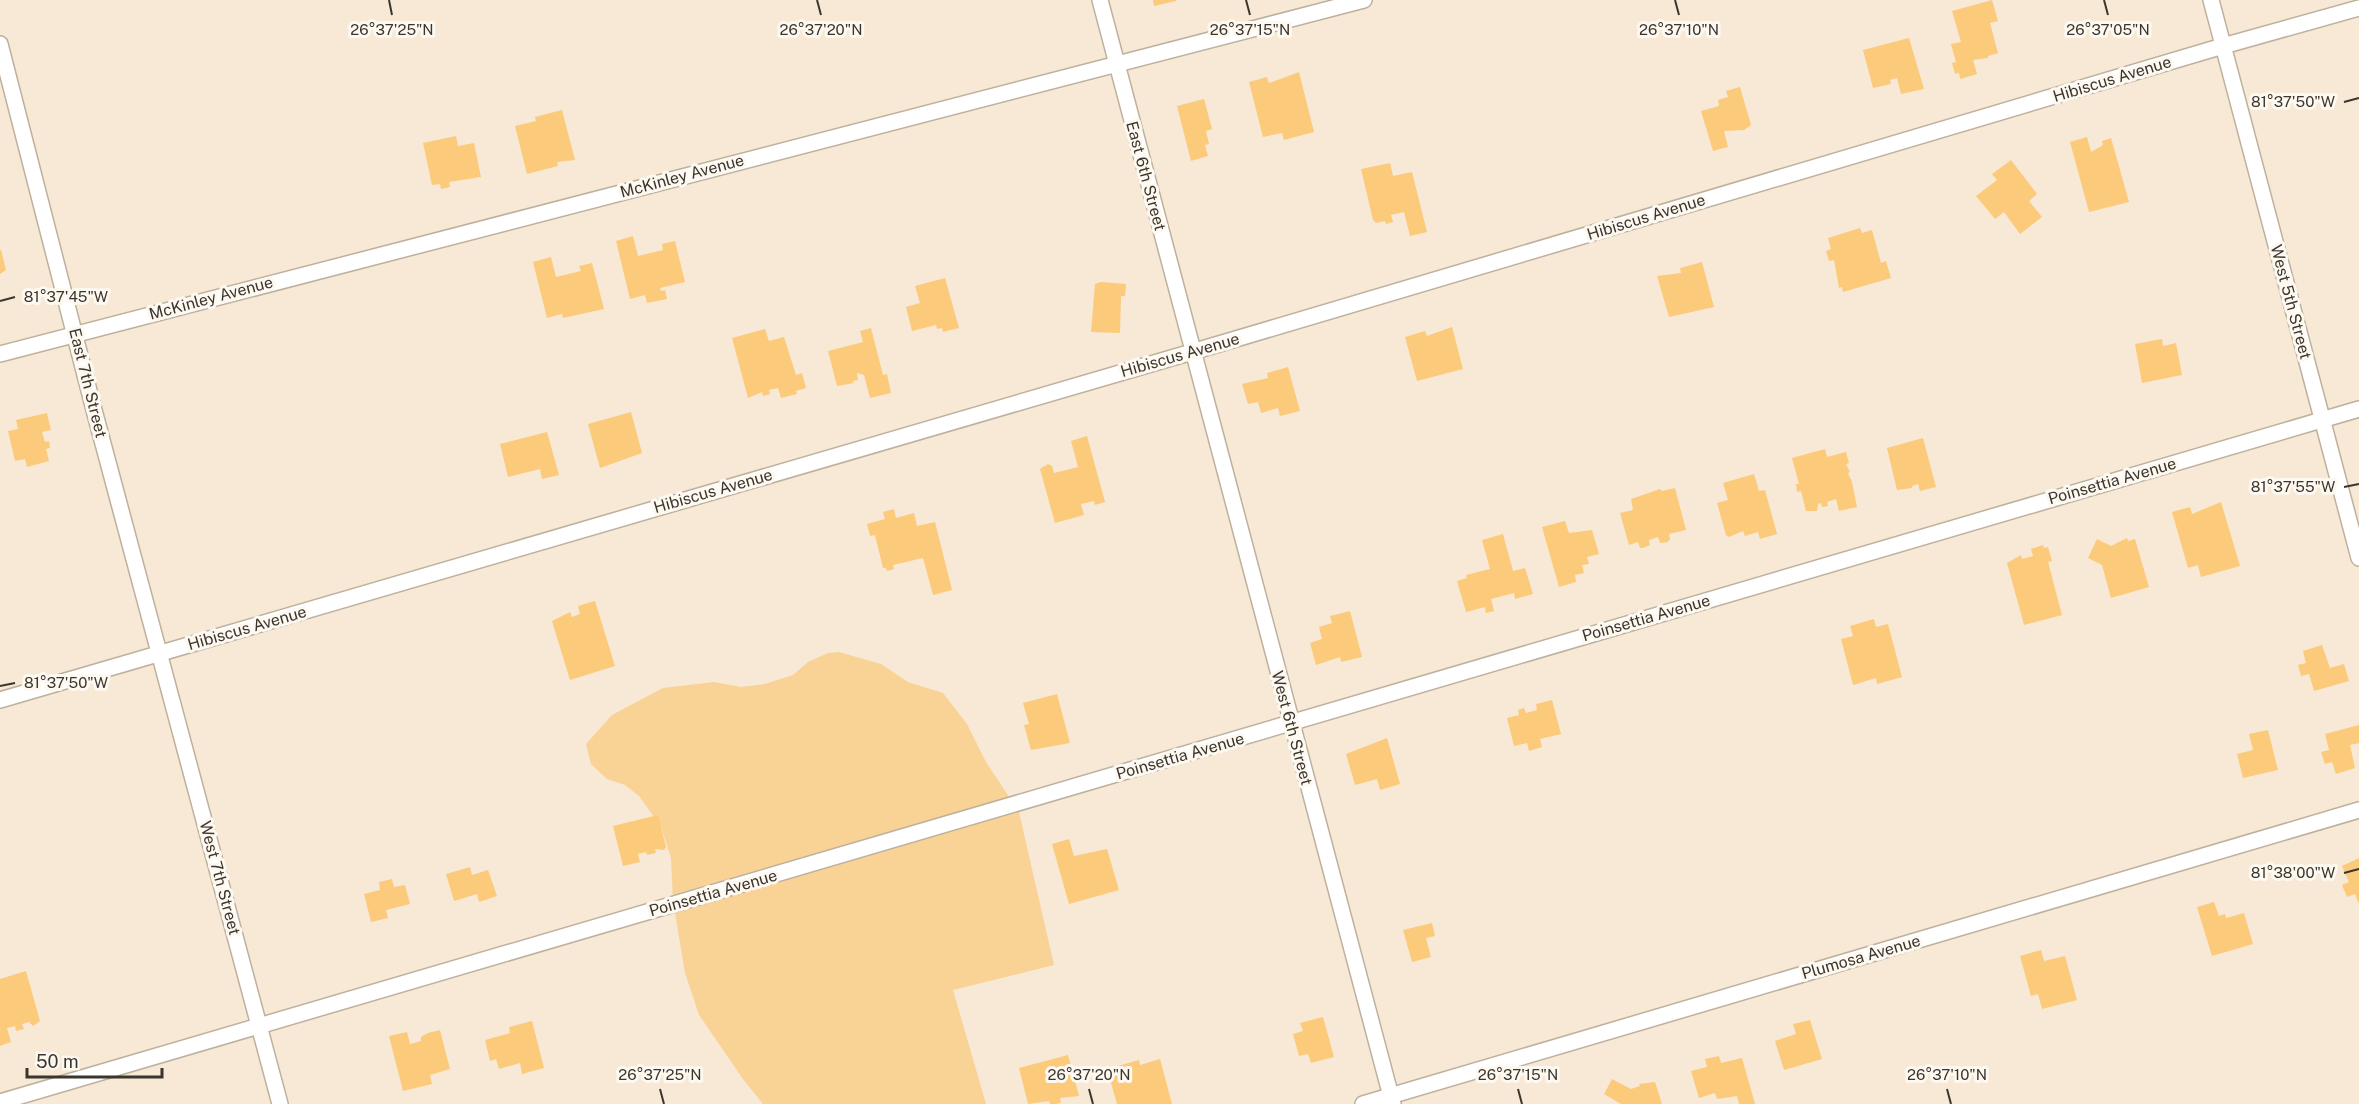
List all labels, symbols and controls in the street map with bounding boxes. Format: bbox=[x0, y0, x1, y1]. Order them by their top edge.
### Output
text: 26°37'25"N bbox=[350, 21, 434, 38]
text: 26°37'20"N bbox=[780, 21, 862, 38]
text: 26°37'15"N bbox=[1210, 21, 1290, 38]
text: 26°37'10"N bbox=[1639, 21, 1719, 38]
text: 26°37'05"N bbox=[2066, 21, 2150, 38]
street label: Hibiscus Avenue bbox=[2051, 52, 2173, 106]
text: 81°37'50"W bbox=[2251, 93, 2335, 110]
street label: East 6th Street bbox=[1122, 119, 1170, 233]
street label: McKinley Avenue bbox=[618, 150, 746, 202]
street label: Hibiscus Avenue bbox=[1585, 190, 1707, 244]
street label: West 5th Street bbox=[2267, 243, 2315, 361]
street label: McKinley Avenue bbox=[147, 272, 275, 324]
text: 81°37'45"W bbox=[24, 288, 108, 305]
street label: East 7th Street bbox=[65, 326, 111, 440]
street label: Hibiscus Avenue bbox=[1118, 329, 1242, 381]
street label: Poinsettia Avenue bbox=[2046, 454, 2178, 508]
street label: Hibiscus Avenue bbox=[651, 465, 775, 517]
text: 81°37'55"W bbox=[2251, 478, 2335, 495]
street label: Poinsettia Avenue bbox=[1580, 591, 1712, 645]
street label: Hibiscus Avenue bbox=[185, 602, 309, 654]
street label: West 6th Street bbox=[1268, 669, 1316, 787]
text: 81°37'50"W bbox=[24, 674, 108, 691]
street label: Poinsettia Avenue bbox=[1114, 729, 1246, 783]
street label: West 7th Street bbox=[196, 819, 244, 937]
text: 81°38'00"W bbox=[2251, 864, 2335, 881]
street label: Poinsettia Avenue bbox=[647, 866, 779, 920]
street label: Plumosa Avenue bbox=[1799, 931, 1923, 983]
scale bar bbox=[27, 1041, 162, 1079]
text: 50 m bbox=[36, 1051, 79, 1072]
text: 26°37'25"N bbox=[618, 1066, 702, 1083]
text: 26°37'20"N bbox=[1048, 1066, 1130, 1083]
text: 26°37'15"N bbox=[1478, 1066, 1558, 1083]
text: 26°37'10"N bbox=[1907, 1066, 1987, 1083]

